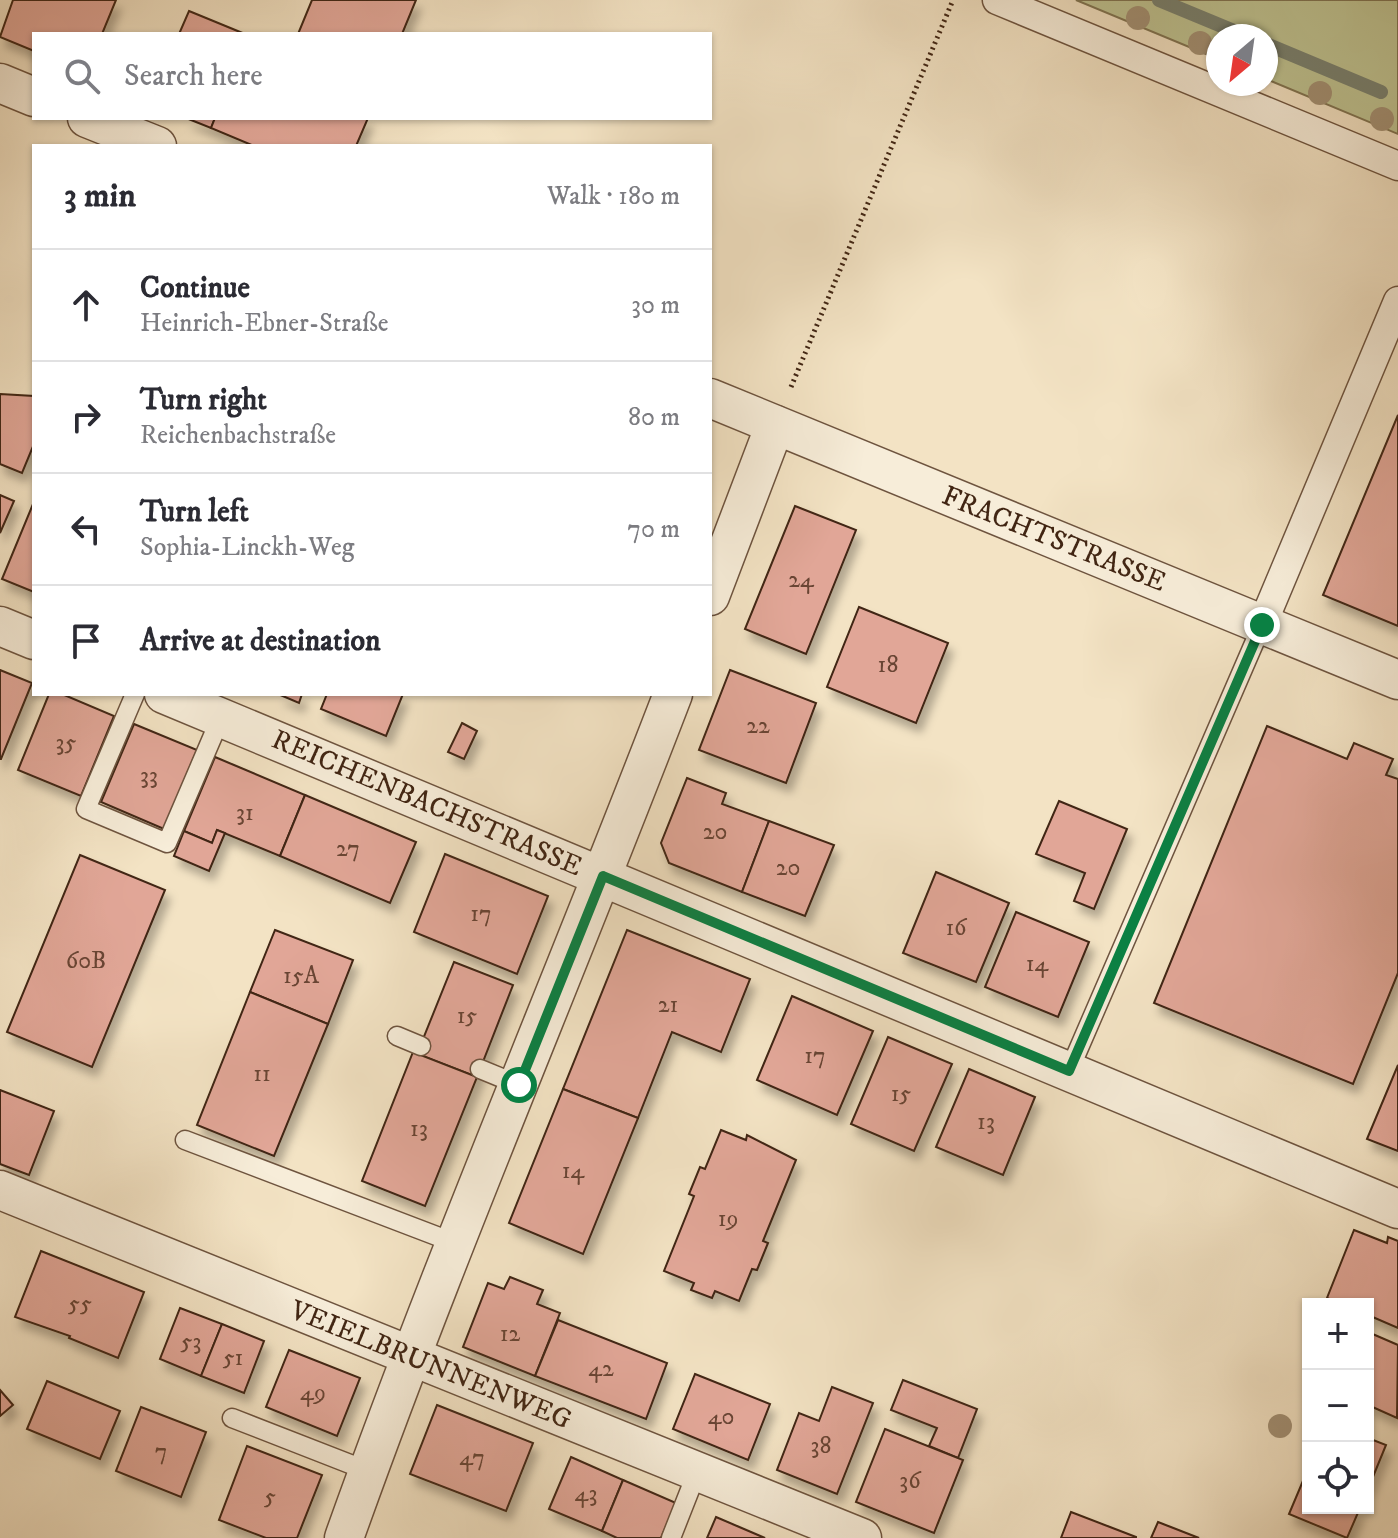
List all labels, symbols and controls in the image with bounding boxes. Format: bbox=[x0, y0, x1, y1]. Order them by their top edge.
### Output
north arrow bbox=[1206, 24, 1278, 96]
search box bbox=[32, 32, 712, 120]
icon: search bbox=[60, 54, 104, 98]
text: Search here bbox=[124, 58, 263, 95]
text: 3 min bbox=[64, 175, 136, 217]
text: Walk · 180 m bbox=[547, 180, 680, 213]
text: Continue bbox=[140, 270, 250, 307]
icon: ahead bbox=[64, 283, 108, 327]
text: 30 m bbox=[631, 289, 680, 322]
text: Heinrich-Ebner-Straße bbox=[140, 307, 388, 340]
text: Turn right bbox=[140, 382, 267, 419]
icon: right bbox=[64, 395, 108, 439]
text: 80 m bbox=[628, 401, 680, 434]
text: Reichenbachstraße bbox=[140, 419, 336, 452]
street label: FRACHTSTRASSE bbox=[937, 478, 1171, 600]
text: Turn left bbox=[140, 494, 249, 531]
icon: left bbox=[64, 507, 108, 551]
text: 70 m bbox=[627, 513, 680, 546]
text: Sophia-Linckh-Weg bbox=[140, 531, 354, 564]
house number: 24 bbox=[788, 565, 815, 595]
route end bbox=[1244, 607, 1280, 643]
icon: arrive bbox=[64, 619, 108, 663]
text: Arrive at destination bbox=[140, 623, 381, 660]
house number: 18 bbox=[878, 650, 898, 680]
house number: 22 bbox=[746, 711, 770, 741]
street label: REICHENBACHSTRASSE bbox=[267, 722, 587, 884]
house number: 35 bbox=[56, 728, 77, 758]
house number: 33 bbox=[140, 761, 158, 791]
house number: 31 bbox=[236, 798, 254, 828]
house number: 20 bbox=[703, 817, 727, 847]
house number: 27 bbox=[336, 834, 360, 864]
house number: 20 bbox=[776, 853, 800, 883]
house number: 17 bbox=[470, 899, 492, 929]
house number: 16 bbox=[945, 913, 968, 943]
house number: 60B bbox=[66, 946, 106, 976]
house number: 14 bbox=[1026, 949, 1049, 979]
house number: 15A bbox=[283, 961, 320, 991]
house number: 21 bbox=[658, 990, 678, 1020]
house number: 15 bbox=[457, 1001, 477, 1031]
house number: 17 bbox=[804, 1041, 826, 1071]
house number: 11 bbox=[253, 1059, 271, 1089]
route start bbox=[501, 1067, 537, 1103]
house number: 15 bbox=[891, 1079, 911, 1109]
house number: 13 bbox=[977, 1107, 995, 1137]
house number: 13 bbox=[410, 1114, 428, 1144]
house number: 14 bbox=[562, 1156, 585, 1186]
house number: 19 bbox=[718, 1204, 738, 1234]
house number: 55 bbox=[68, 1289, 92, 1319]
street label: VEIELBRUNNENWEG bbox=[284, 1292, 577, 1437]
map controls bbox=[1302, 1298, 1374, 1514]
button: + bbox=[1302, 1298, 1374, 1370]
house number: 12 bbox=[500, 1319, 521, 1349]
house number: 53 bbox=[181, 1327, 201, 1357]
house number: 51 bbox=[223, 1343, 243, 1373]
house number: 42 bbox=[588, 1354, 614, 1384]
button: − bbox=[1302, 1370, 1374, 1442]
house number: 49 bbox=[300, 1378, 326, 1408]
house number: 40 bbox=[708, 1402, 734, 1432]
house number: 38 bbox=[811, 1431, 831, 1461]
house number: 7 bbox=[155, 1437, 167, 1467]
button: locate bbox=[1302, 1442, 1374, 1514]
house number: 47 bbox=[459, 1443, 485, 1473]
house number: 36 bbox=[899, 1466, 922, 1496]
house number: 43 bbox=[575, 1479, 597, 1509]
house number: 5 bbox=[264, 1482, 276, 1512]

